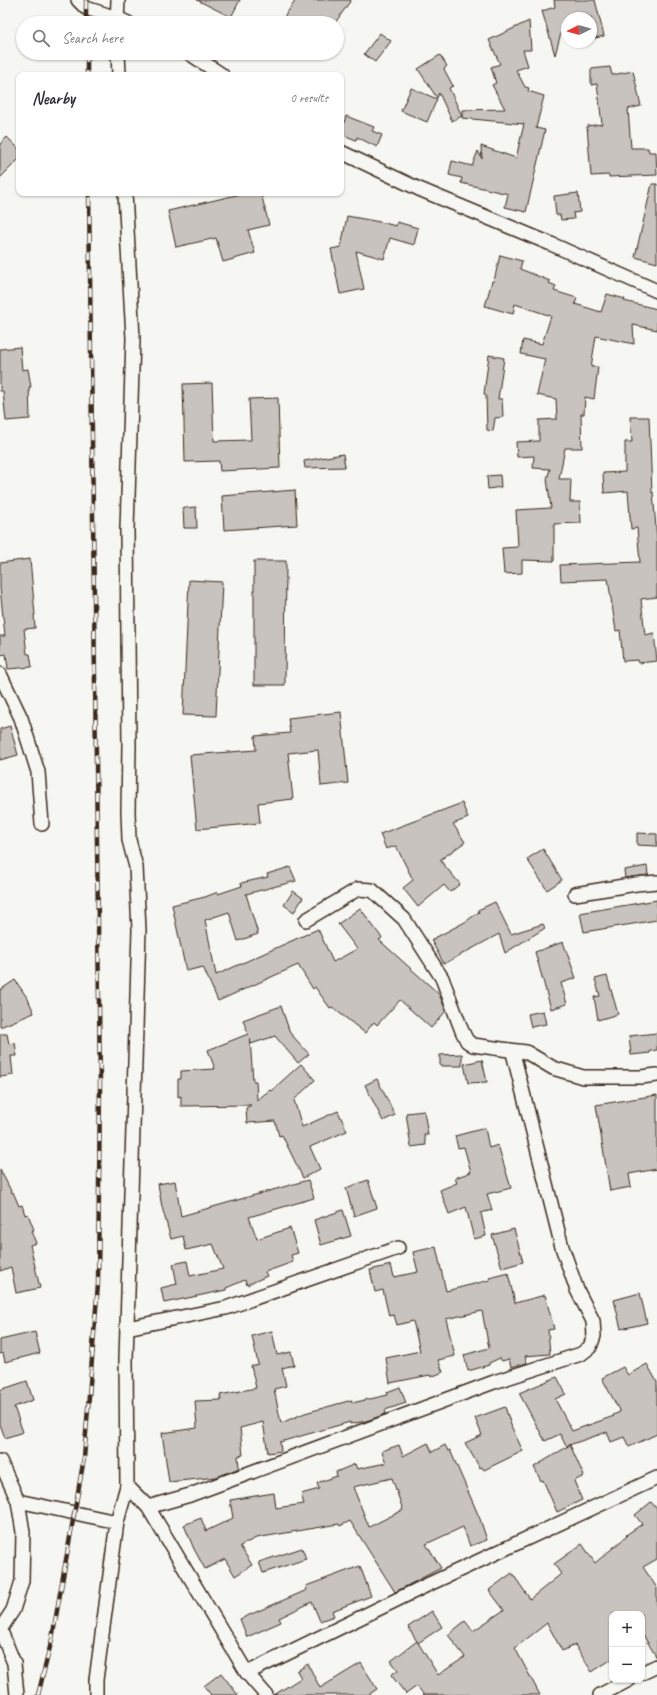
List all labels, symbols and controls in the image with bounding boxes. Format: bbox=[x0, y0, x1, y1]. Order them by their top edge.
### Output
north arrow bbox=[561, 12, 597, 48]
search box bbox=[16, 16, 344, 60]
icon: search bbox=[30, 27, 52, 49]
text: Search here bbox=[62, 29, 123, 48]
text: Nearby bbox=[32, 88, 75, 109]
text: 0 results bbox=[290, 90, 328, 106]
map controls bbox=[609, 1611, 645, 1683]
button: + bbox=[609, 1611, 645, 1647]
button: − bbox=[609, 1647, 645, 1683]

